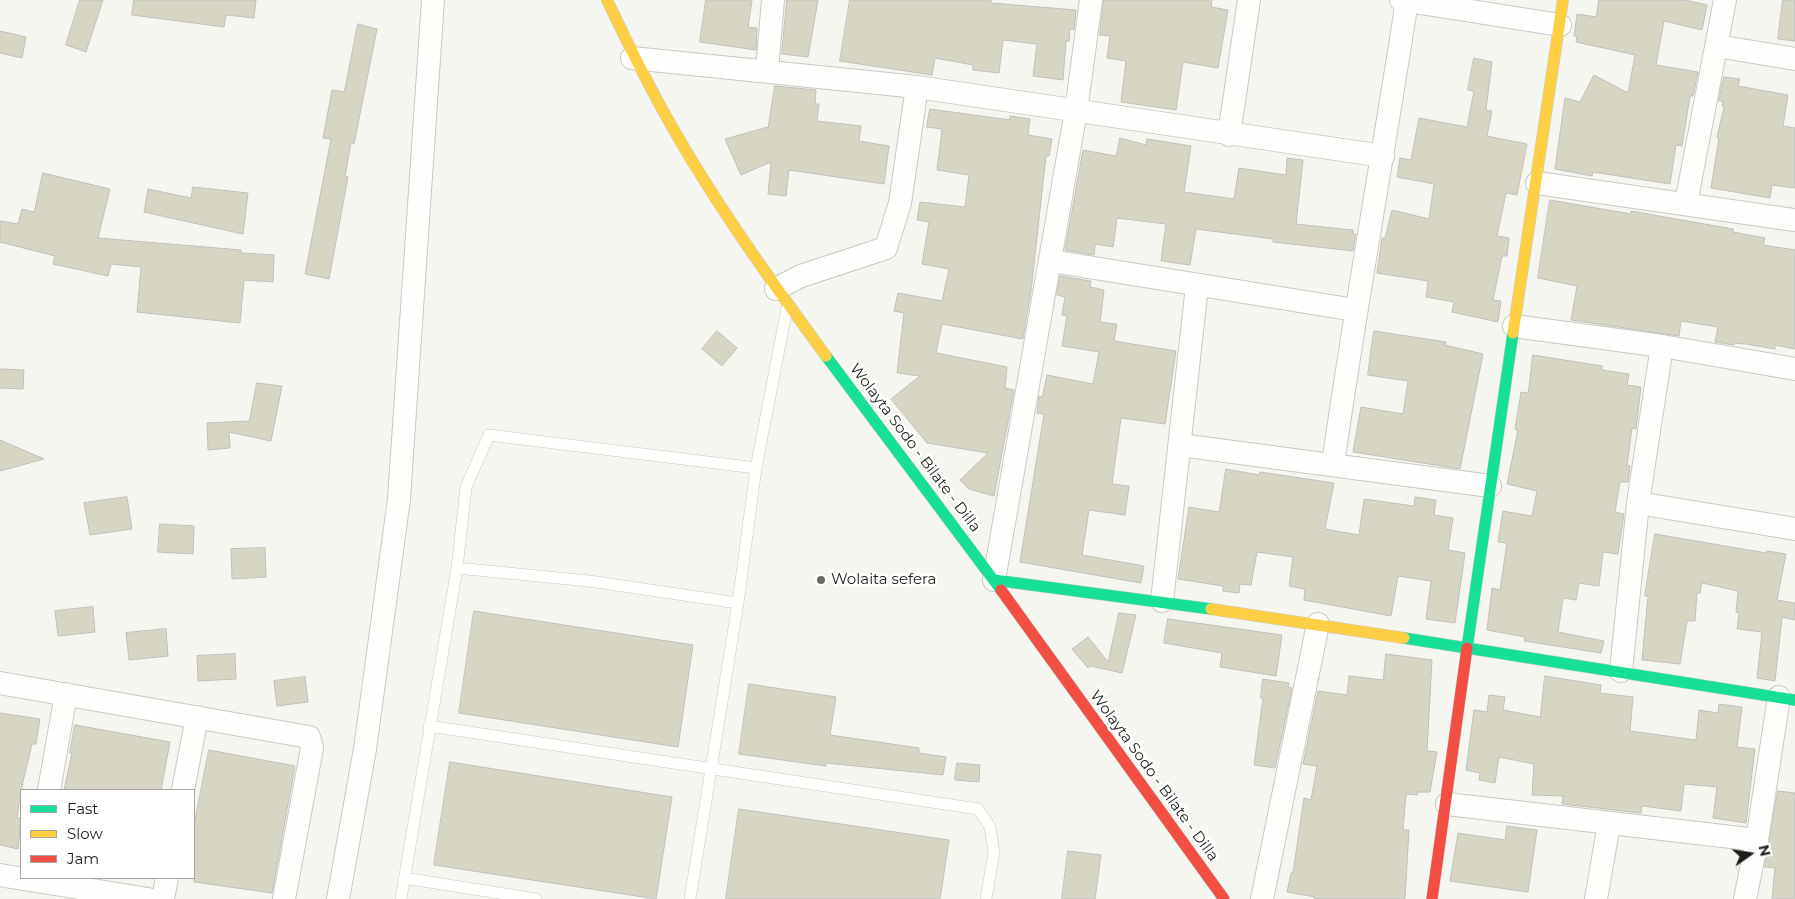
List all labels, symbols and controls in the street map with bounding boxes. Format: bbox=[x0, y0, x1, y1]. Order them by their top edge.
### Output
street label: Wolayta Sodo - Bilate - Dilla bbox=[846, 360, 984, 536]
place label: Wolaita sefera bbox=[831, 571, 936, 589]
marker: Wolaita sefera bbox=[815, 574, 827, 586]
street label: Wolayta Sodo - Bilate - Dilla bbox=[1086, 687, 1222, 865]
legend bbox=[20, 789, 195, 879]
text: Fast bbox=[67, 799, 98, 818]
text: Slow bbox=[67, 824, 103, 843]
north arrow bbox=[1725, 829, 1775, 879]
text: N bbox=[1755, 843, 1775, 858]
text: Jam bbox=[67, 849, 99, 868]

